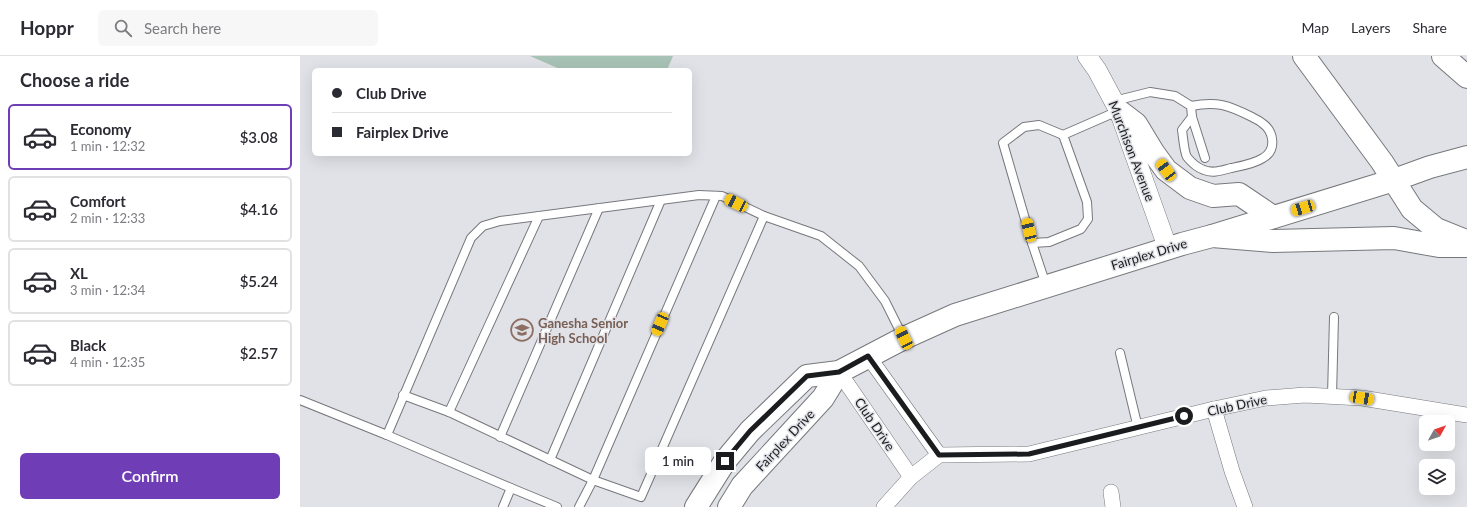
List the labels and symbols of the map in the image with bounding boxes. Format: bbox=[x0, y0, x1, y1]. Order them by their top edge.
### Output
street label: Murchison Avenue bbox=[1105, 98, 1159, 204]
car bbox=[1154, 157, 1178, 183]
car bbox=[723, 192, 749, 214]
car bbox=[1290, 199, 1316, 217]
car bbox=[1020, 217, 1038, 243]
street label: Fairplex Drive bbox=[1109, 235, 1189, 273]
car bbox=[650, 311, 670, 337]
place label: Ganesha Senior High School bbox=[538, 315, 628, 346]
school or university icon: Ganesha Senior High School bbox=[509, 317, 535, 343]
car bbox=[893, 325, 915, 351]
car bbox=[1349, 390, 1375, 406]
street label: Club Drive bbox=[1206, 391, 1268, 419]
street label: Club Drive bbox=[851, 394, 899, 454]
street label: Fairplex Drive bbox=[752, 406, 818, 474]
route start bbox=[1175, 407, 1193, 425]
north arrow bbox=[1419, 415, 1455, 451]
callout: 1 min bbox=[645, 447, 711, 475]
route end bbox=[716, 452, 734, 470]

